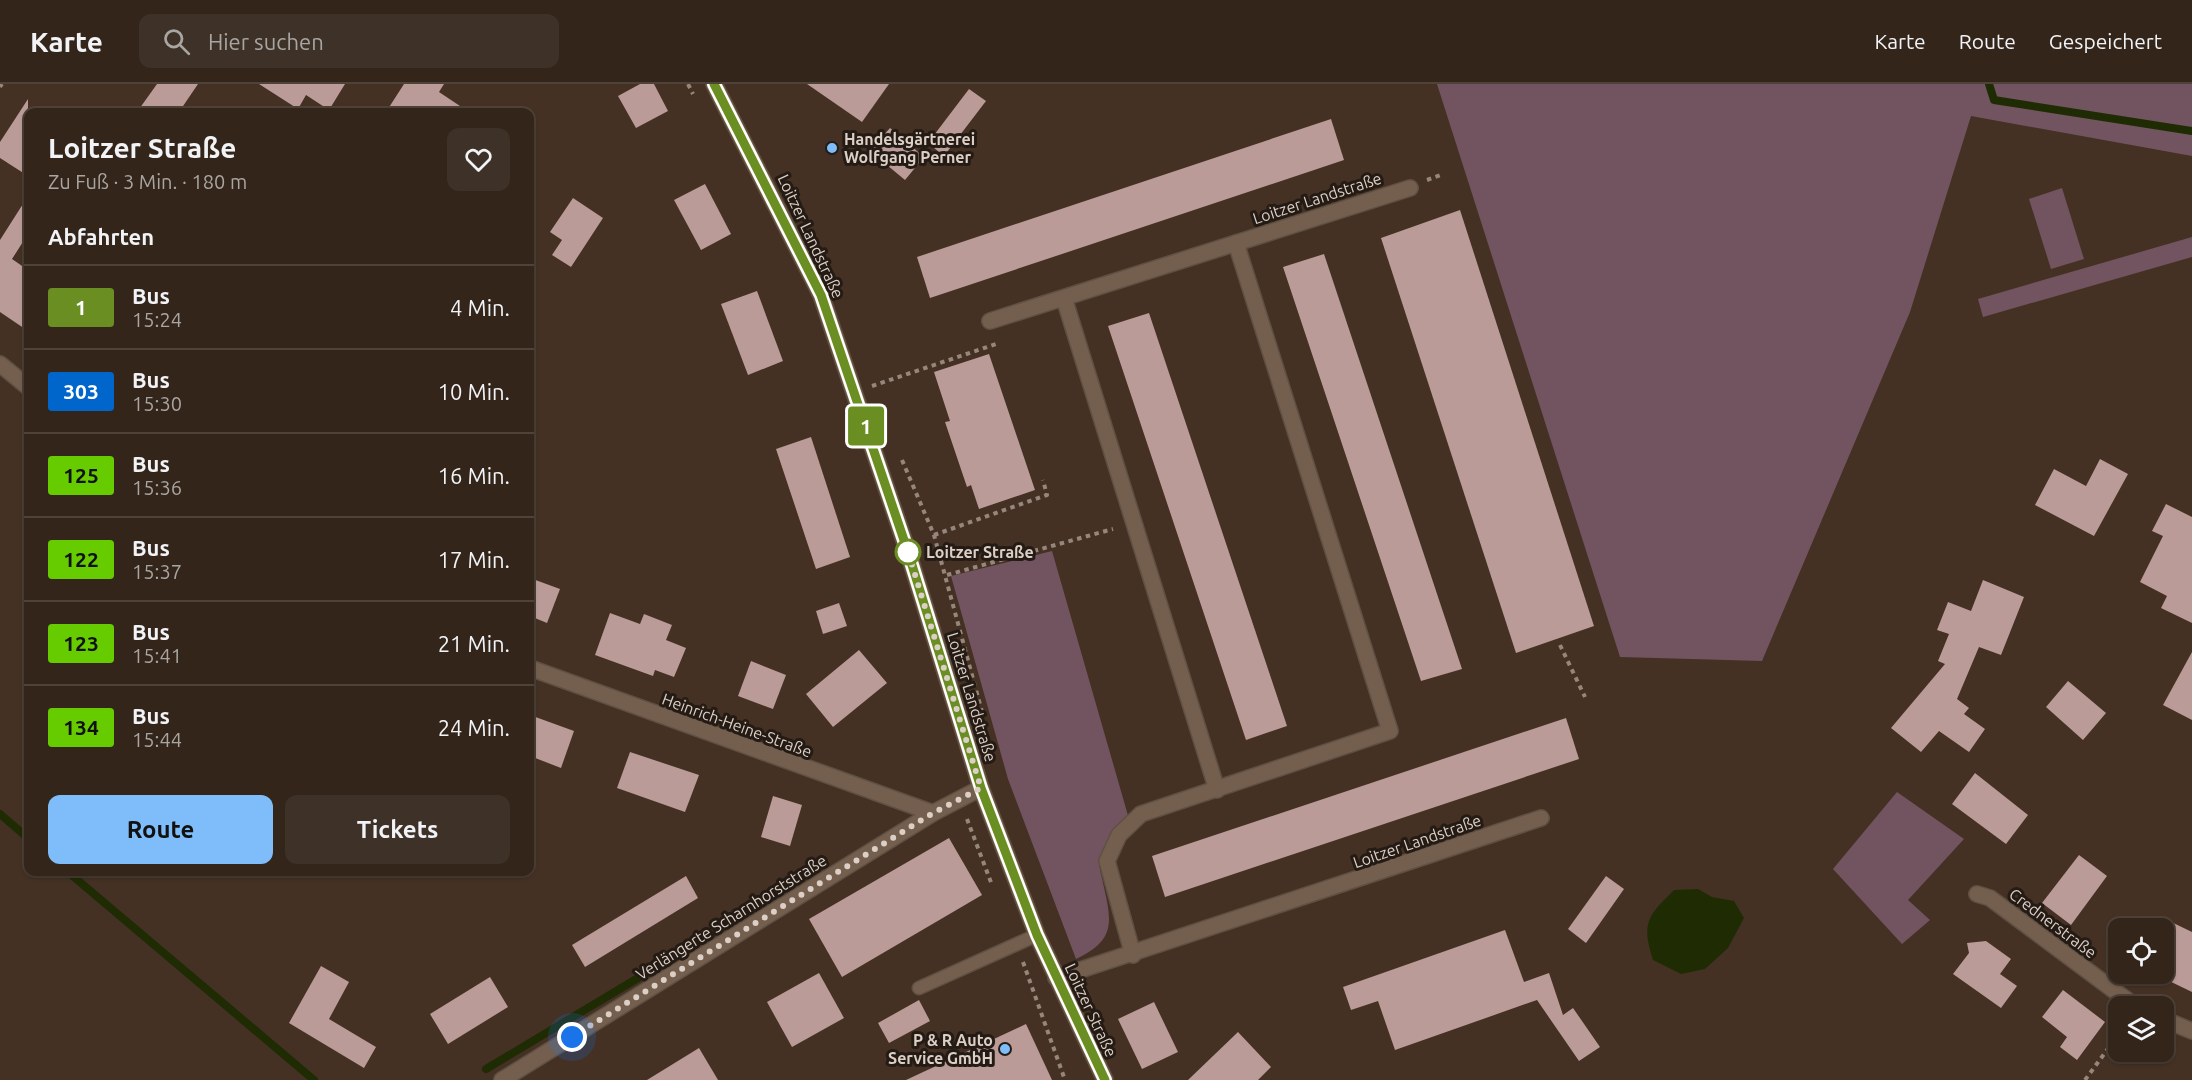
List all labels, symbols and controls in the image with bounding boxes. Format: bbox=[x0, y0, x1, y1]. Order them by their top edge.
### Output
search box bbox=[139, 14, 559, 68]
icon: search bbox=[160, 25, 193, 58]
text: Karte bbox=[30, 26, 103, 57]
text: Hier suchen bbox=[208, 29, 324, 54]
text: Karte bbox=[1874, 29, 1926, 53]
text: Route bbox=[1959, 29, 2016, 53]
text: Gespeichert bbox=[2049, 29, 2162, 53]
button: heart bbox=[447, 128, 510, 191]
place label: Handelsgärtnerei Wolfgang Perner bbox=[844, 130, 975, 166]
text: Loitzer Straße bbox=[48, 132, 236, 163]
marker: Handelsgärtnerei Wolfgang Perner bbox=[825, 141, 839, 155]
street label: Loitzer Landstraße bbox=[1250, 169, 1384, 227]
text: Zu Fuß · 3 Min. · 180 m bbox=[48, 170, 247, 193]
street label: Loitzer Landstraße bbox=[774, 171, 848, 301]
text: Abfahrten bbox=[48, 224, 154, 249]
text: Bus bbox=[132, 283, 170, 308]
text: 1 bbox=[75, 295, 87, 319]
text: 4 Min. bbox=[450, 295, 510, 320]
text: 15:24 bbox=[132, 308, 182, 331]
text: Bus bbox=[132, 367, 170, 392]
text: 303 bbox=[63, 379, 99, 403]
text: 10 Min. bbox=[438, 379, 510, 404]
text: 15:30 bbox=[132, 392, 182, 415]
line badge: 1 bbox=[846, 406, 886, 446]
text: 1 bbox=[860, 414, 872, 438]
text: Bus bbox=[132, 451, 170, 476]
text: 125 bbox=[63, 463, 99, 487]
text: 16 Min. bbox=[438, 463, 510, 488]
text: 15:36 bbox=[132, 476, 182, 499]
text: Bus bbox=[132, 535, 170, 560]
marker: Loitzer Straße bbox=[895, 539, 921, 565]
place label: Loitzer Straße bbox=[926, 543, 1034, 561]
text: 122 bbox=[63, 547, 99, 571]
text: 17 Min. bbox=[438, 547, 510, 572]
text: 15:37 bbox=[132, 560, 182, 583]
text: Bus bbox=[132, 619, 170, 644]
street label: Loitzer Landstraße bbox=[944, 630, 1000, 764]
text: 123 bbox=[63, 631, 99, 655]
text: 21 Min. bbox=[438, 631, 510, 656]
text: 15:41 bbox=[132, 644, 182, 667]
street label: Heinrich-Heine-Straße bbox=[660, 690, 814, 760]
text: Bus bbox=[132, 703, 170, 728]
text: 134 bbox=[63, 715, 99, 739]
text: 24 Min. bbox=[438, 715, 510, 740]
text: 15:44 bbox=[132, 728, 182, 751]
button: Route bbox=[48, 795, 273, 864]
button: Tickets bbox=[285, 795, 510, 864]
street label: Loitzer Landstraße bbox=[1351, 811, 1483, 871]
street label: Verlängerte Scharnhorststraße bbox=[632, 851, 830, 983]
street label: Crednerstraße bbox=[2006, 884, 2100, 962]
map controls bbox=[2108, 918, 2174, 1062]
button: locate bbox=[2108, 918, 2174, 984]
street label: Loitzer Straße bbox=[1062, 960, 1120, 1060]
button: layers bbox=[2108, 996, 2174, 1062]
your location bbox=[557, 1022, 587, 1052]
place label: P & R Auto Service GmbH bbox=[888, 1031, 993, 1067]
marker: P & R Auto Service GmbH bbox=[998, 1042, 1012, 1056]

